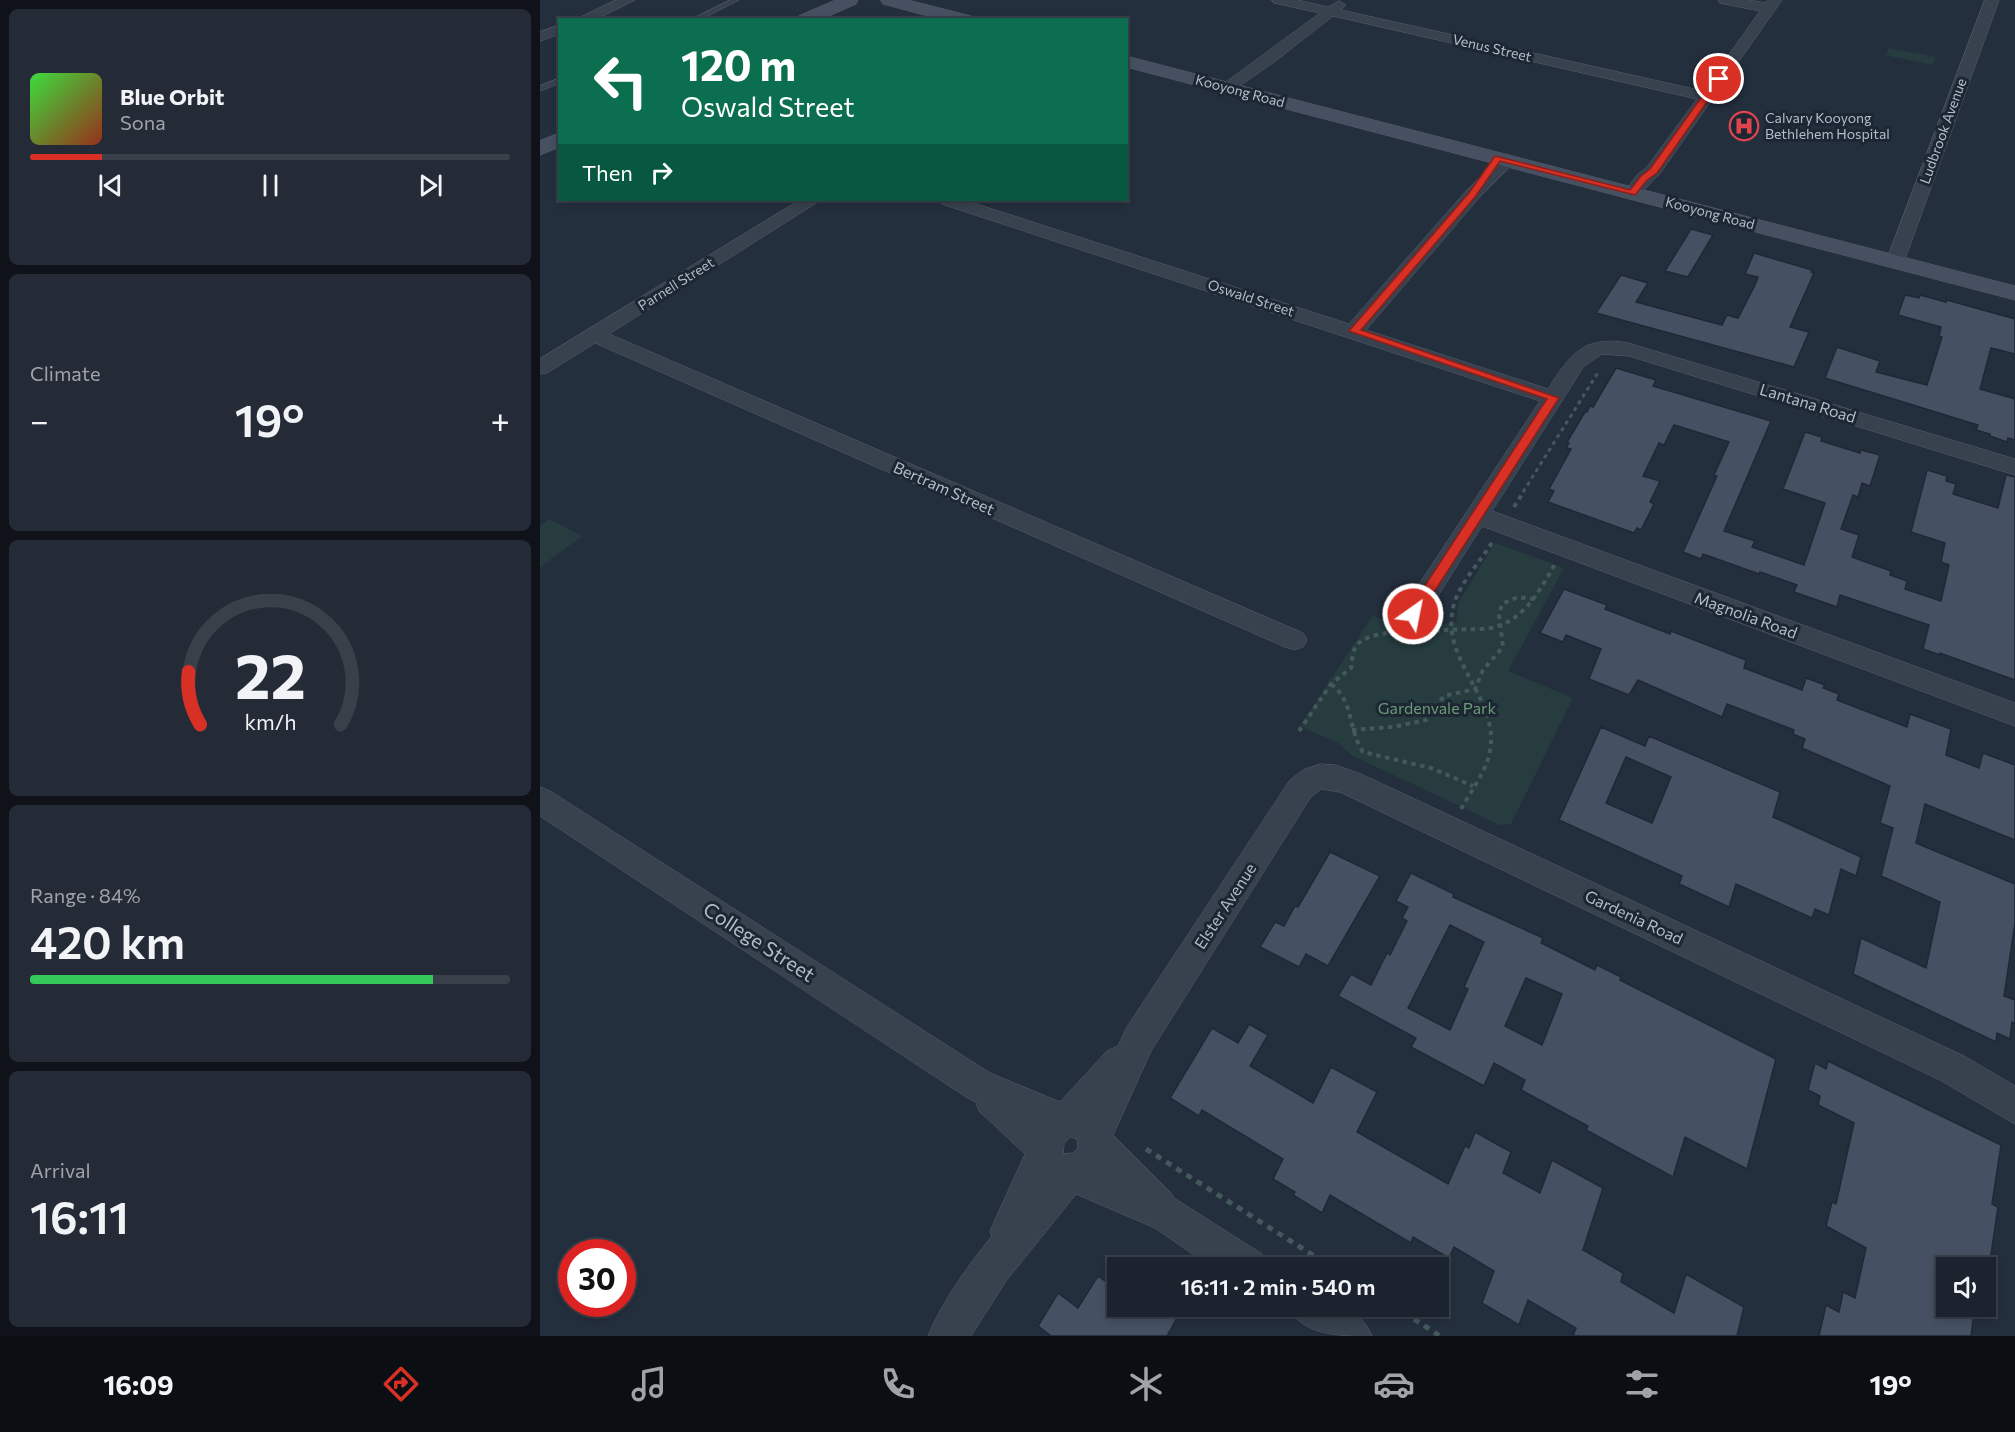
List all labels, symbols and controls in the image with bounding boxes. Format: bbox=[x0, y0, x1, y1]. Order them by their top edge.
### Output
street label: Venus Street bbox=[1451, 30, 1533, 65]
text: 120 m bbox=[681, 38, 796, 90]
icon: left bbox=[582, 42, 660, 120]
pin bbox=[1693, 53, 1744, 104]
icon: arrive bbox=[1702, 62, 1735, 95]
street label: Kooyong Road bbox=[1194, 70, 1287, 111]
street label: Ludbrook Avenue bbox=[1916, 76, 1970, 186]
text: Blue Orbit bbox=[120, 83, 224, 110]
text: Oswald Street bbox=[681, 90, 854, 123]
place label: Calvary Kooyong Bethlehem Hospital bbox=[1765, 109, 1890, 142]
text: Sona bbox=[120, 110, 166, 134]
hospital icon: Calvary Kooyong Bethlehem Hospital bbox=[1728, 110, 1760, 142]
icon: right bbox=[645, 156, 678, 189]
text: Then bbox=[582, 159, 633, 186]
icon: previous bbox=[94, 169, 127, 202]
icon: pause bbox=[254, 169, 287, 202]
icon: next bbox=[414, 169, 447, 202]
street label: Kooyong Road bbox=[1664, 192, 1757, 233]
street label: Parnell Street bbox=[635, 253, 717, 314]
street label: Oswald Street bbox=[1206, 276, 1297, 320]
text: Climate bbox=[30, 361, 100, 385]
street label: Lantana Road bbox=[1758, 379, 1859, 426]
text: 19° bbox=[235, 391, 304, 446]
text: − bbox=[30, 399, 49, 440]
text: + bbox=[491, 399, 510, 440]
street label: Bertram Street bbox=[891, 457, 998, 518]
position arrow bbox=[1381, 582, 1445, 646]
street label: Magnolia Road bbox=[1692, 587, 1800, 642]
text: 22 bbox=[234, 636, 306, 712]
park label: Gardenvale Park bbox=[1378, 698, 1496, 717]
text: km/h bbox=[244, 708, 296, 734]
street label: Elster Avenue bbox=[1190, 859, 1259, 952]
text: Range · 84% bbox=[30, 883, 141, 907]
street label: Gardenia Road bbox=[1582, 886, 1686, 948]
street label: College Street bbox=[699, 896, 820, 986]
text: 420 km bbox=[30, 913, 185, 968]
text: Arrival bbox=[30, 1158, 91, 1182]
text: 16:11 bbox=[30, 1188, 129, 1243]
speed limit sign: 30 bbox=[558, 1239, 636, 1317]
map controls bbox=[1936, 1257, 1996, 1317]
button: sound bbox=[1936, 1257, 1996, 1317]
text: 16:11 · 2 min · 540 m bbox=[1180, 1273, 1376, 1300]
icon: directions bbox=[380, 1363, 422, 1405]
icon: music bbox=[628, 1363, 670, 1405]
icon: phone bbox=[877, 1363, 919, 1405]
icon: climate bbox=[1125, 1363, 1167, 1405]
icon: car bbox=[1373, 1363, 1415, 1405]
icon: filters bbox=[1621, 1363, 1663, 1405]
text: 16:09 bbox=[103, 1368, 174, 1401]
text: 19° bbox=[1870, 1368, 1912, 1401]

